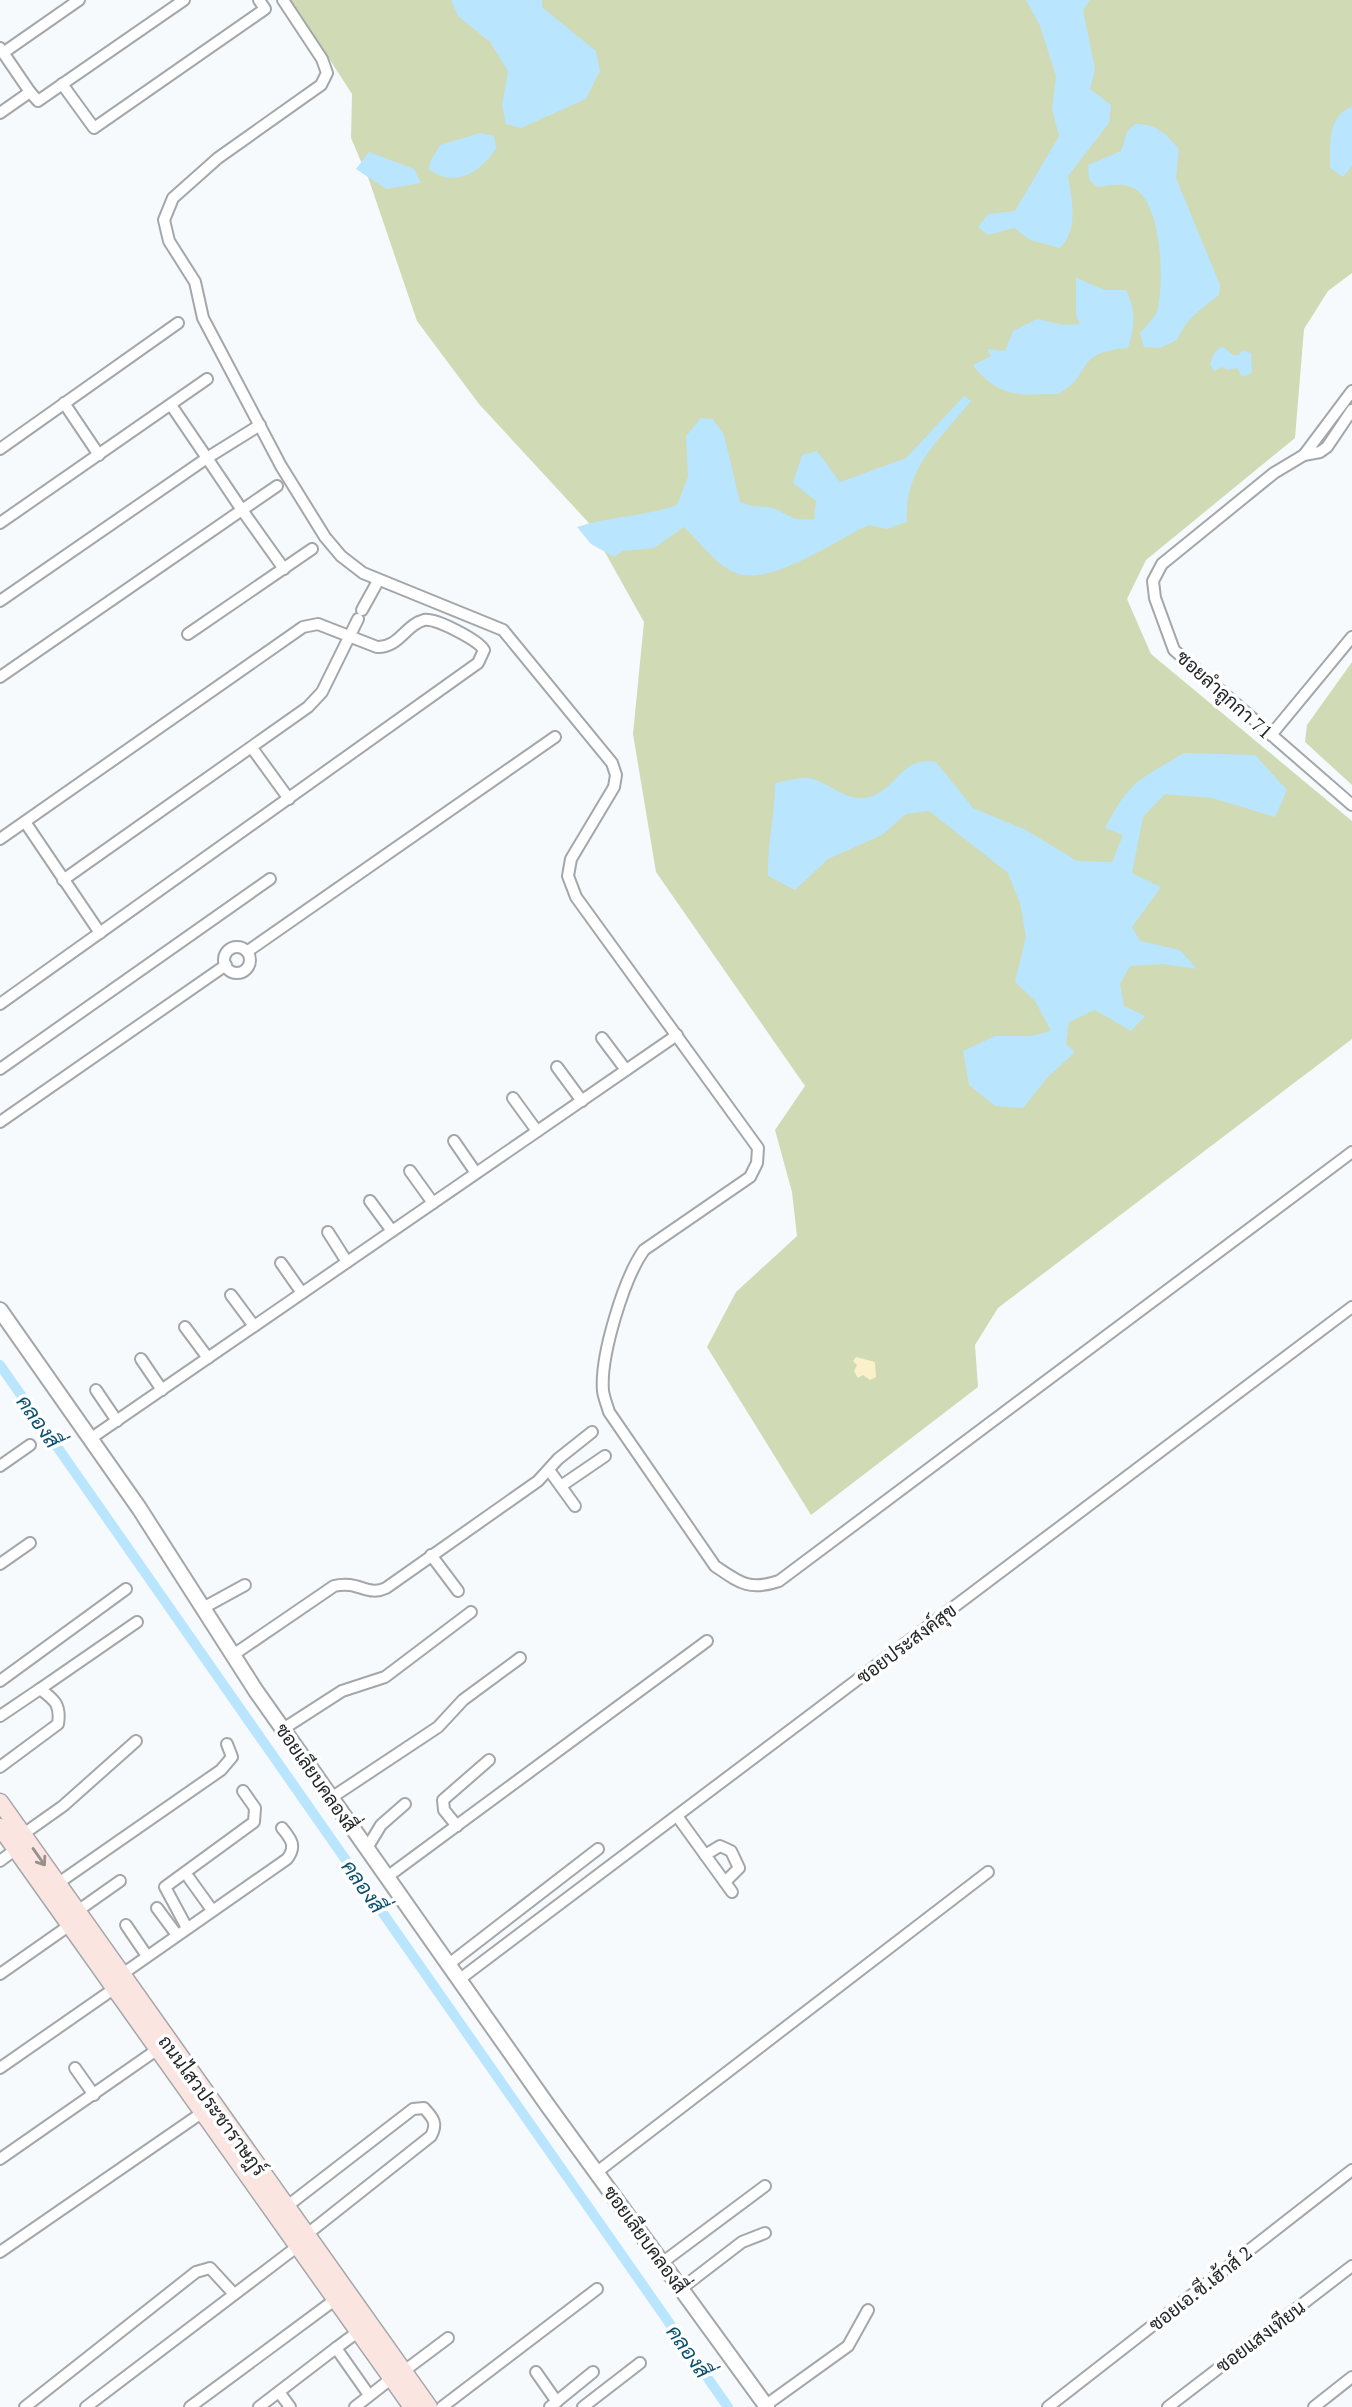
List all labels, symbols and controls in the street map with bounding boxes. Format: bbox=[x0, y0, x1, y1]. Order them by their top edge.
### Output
street label: ซอยลำลูกกา 71 bbox=[1170, 644, 1278, 745]
water label: คลองสี่ bbox=[11, 1386, 73, 1455]
street label: ซอยประสงค์สุข bbox=[851, 1597, 962, 1690]
street label: ซอยเลียบคลองสี่ bbox=[270, 1716, 367, 1836]
one-way arrow bbox=[32, 1847, 46, 1867]
water label: คลองสี่ bbox=[336, 1851, 398, 1920]
street label: ถนนไสวประชาราษฎร์ bbox=[153, 2030, 272, 2181]
street label: ซอยเลียบคลองสี่ bbox=[599, 2178, 697, 2298]
street label: ซอยเอ.ซี.เฮ้าส์ 2 bbox=[1143, 2240, 1257, 2336]
street label: ซอยแสงเทียน bbox=[1210, 2294, 1310, 2378]
water label: คลองสี่ bbox=[661, 2316, 723, 2385]

